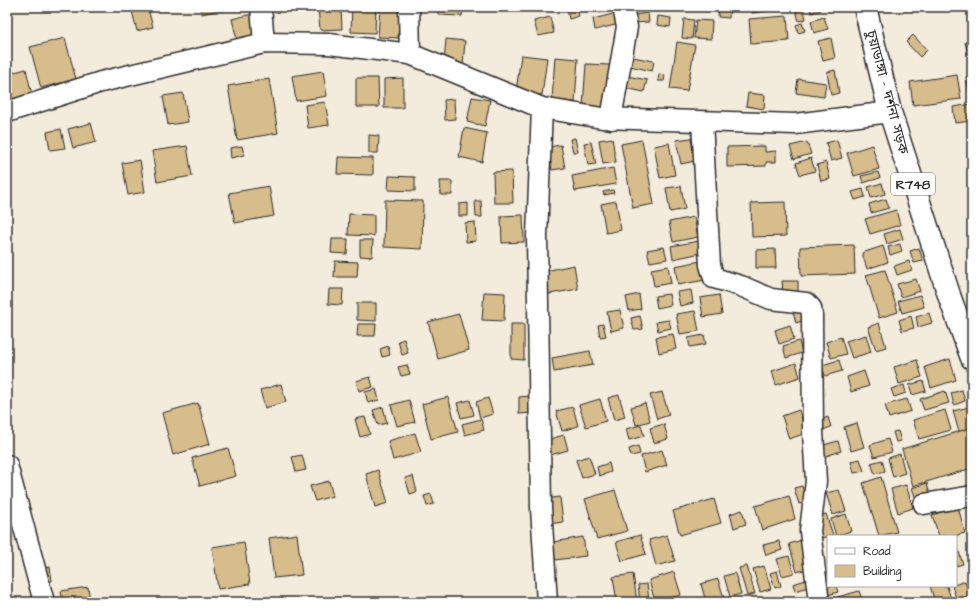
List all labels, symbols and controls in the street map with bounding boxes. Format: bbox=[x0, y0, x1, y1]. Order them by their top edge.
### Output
street label: চুয়াডাঙ্গা - দর্শনা সড়ক bbox=[861, 27, 913, 157]
road number: R748 bbox=[891, 173, 935, 195]
legend bbox=[827, 535, 957, 587]
text: Road bbox=[863, 543, 891, 560]
text: Building bbox=[863, 563, 901, 581]

